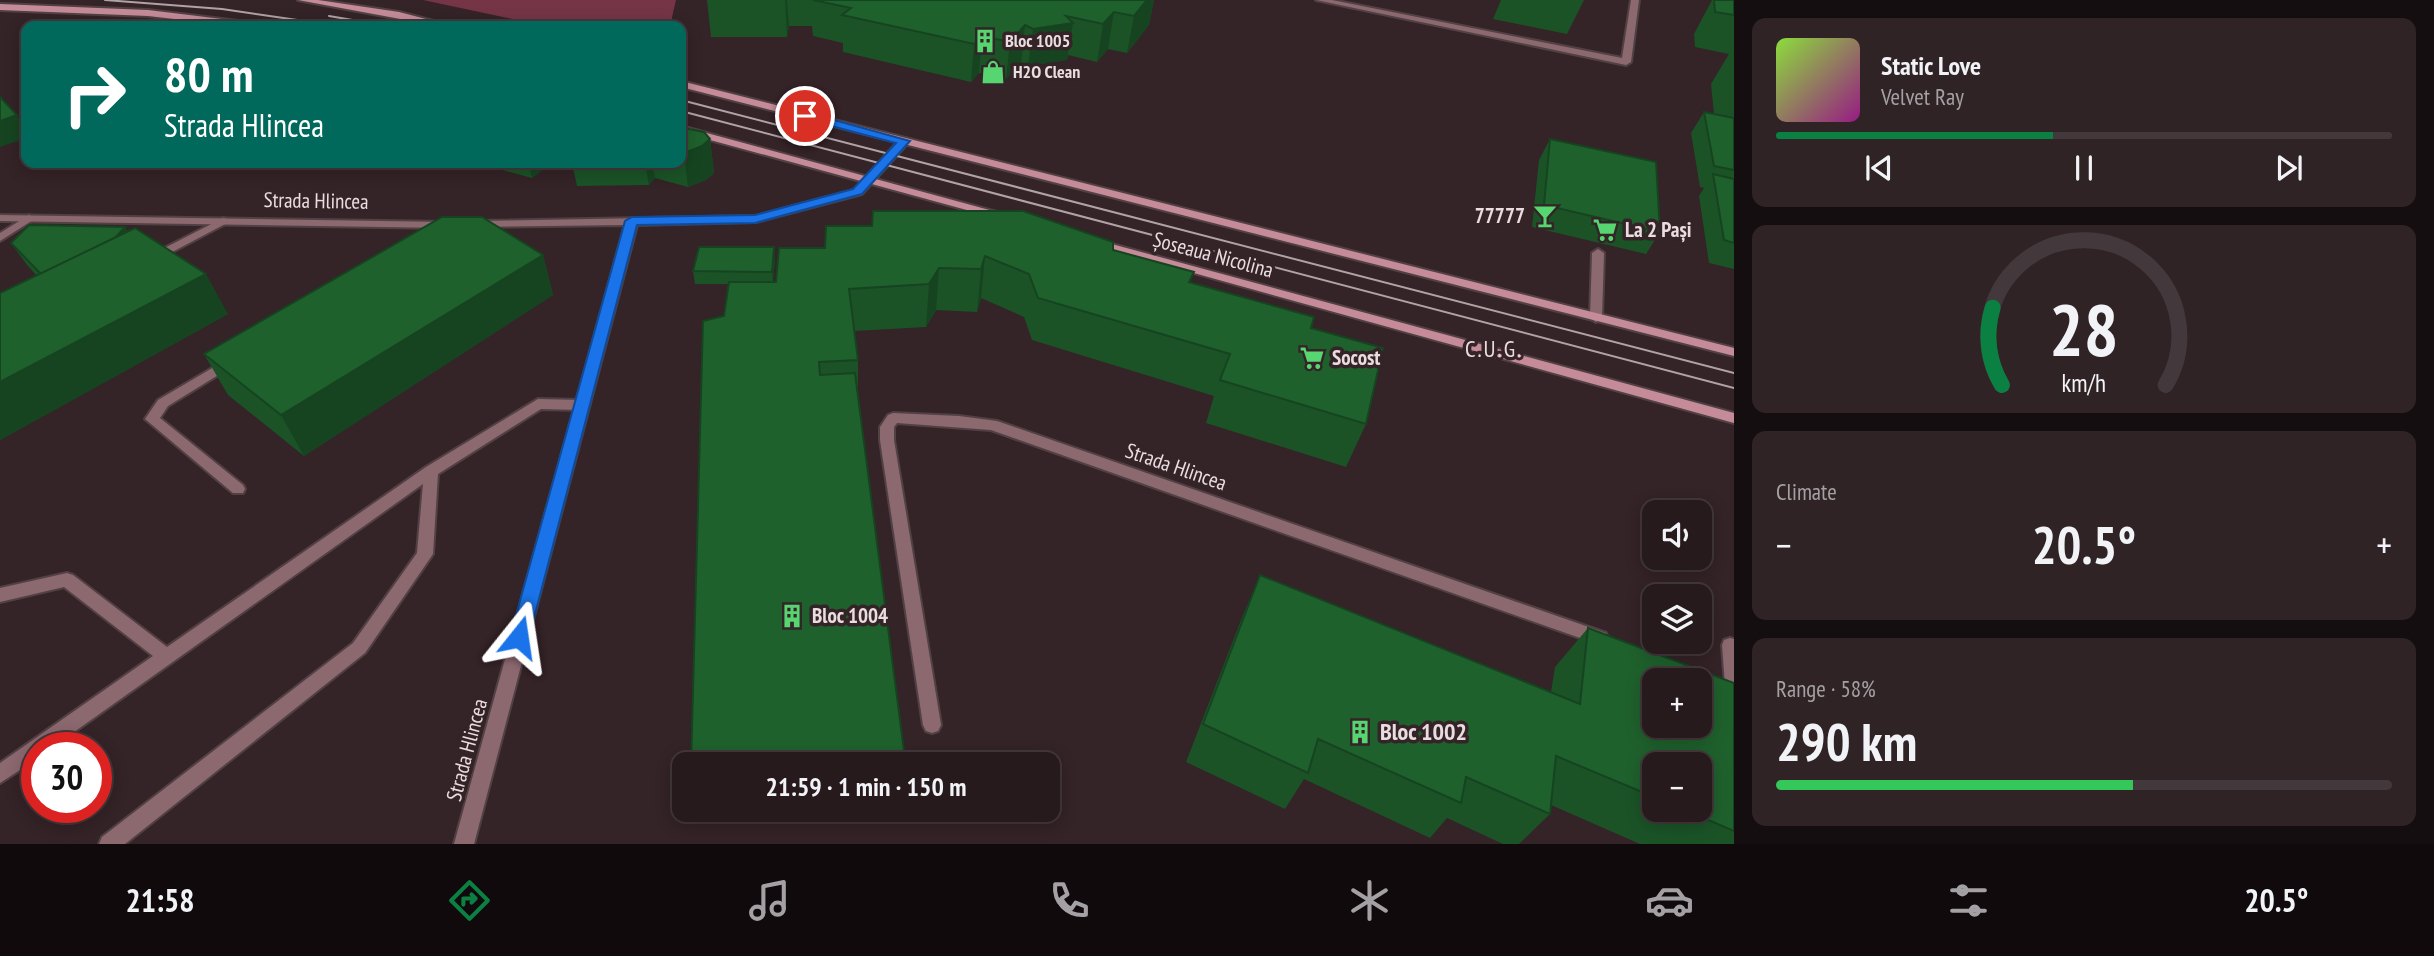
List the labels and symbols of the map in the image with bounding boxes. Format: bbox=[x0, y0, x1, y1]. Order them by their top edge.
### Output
building icon: Bloc 1005 bbox=[971, 27, 999, 55]
place label: Bloc 1005 bbox=[1005, 29, 1070, 52]
shop icon: H2O Clean bbox=[979, 58, 1007, 86]
place label: H2O Clean bbox=[1013, 60, 1080, 83]
pin bbox=[775, 86, 835, 146]
street label: Strada Hlincea bbox=[263, 186, 369, 215]
place label: 77777 bbox=[1475, 202, 1525, 229]
bar icon: 77777 bbox=[1531, 202, 1559, 230]
supermarket icon: La 2 Pași bbox=[1591, 216, 1619, 244]
place label: La 2 Pași bbox=[1625, 216, 1692, 243]
street label: Șoseaua Nicolina bbox=[1150, 226, 1276, 284]
district label: C.U.G. bbox=[1465, 334, 1523, 363]
supermarket icon: Socost bbox=[1298, 344, 1326, 372]
place label: Socost bbox=[1332, 344, 1380, 371]
street label: Strada Hlincea bbox=[1122, 437, 1230, 496]
position arrow bbox=[482, 600, 556, 674]
building icon: Bloc 1004 bbox=[778, 602, 806, 630]
place label: Bloc 1004 bbox=[812, 602, 888, 629]
street label: Strada Hlincea bbox=[440, 696, 493, 804]
place label: Bloc 1002 bbox=[1380, 716, 1467, 747]
building icon: Bloc 1002 bbox=[1346, 718, 1374, 746]
speed limit sign: 30 bbox=[21, 732, 112, 823]

